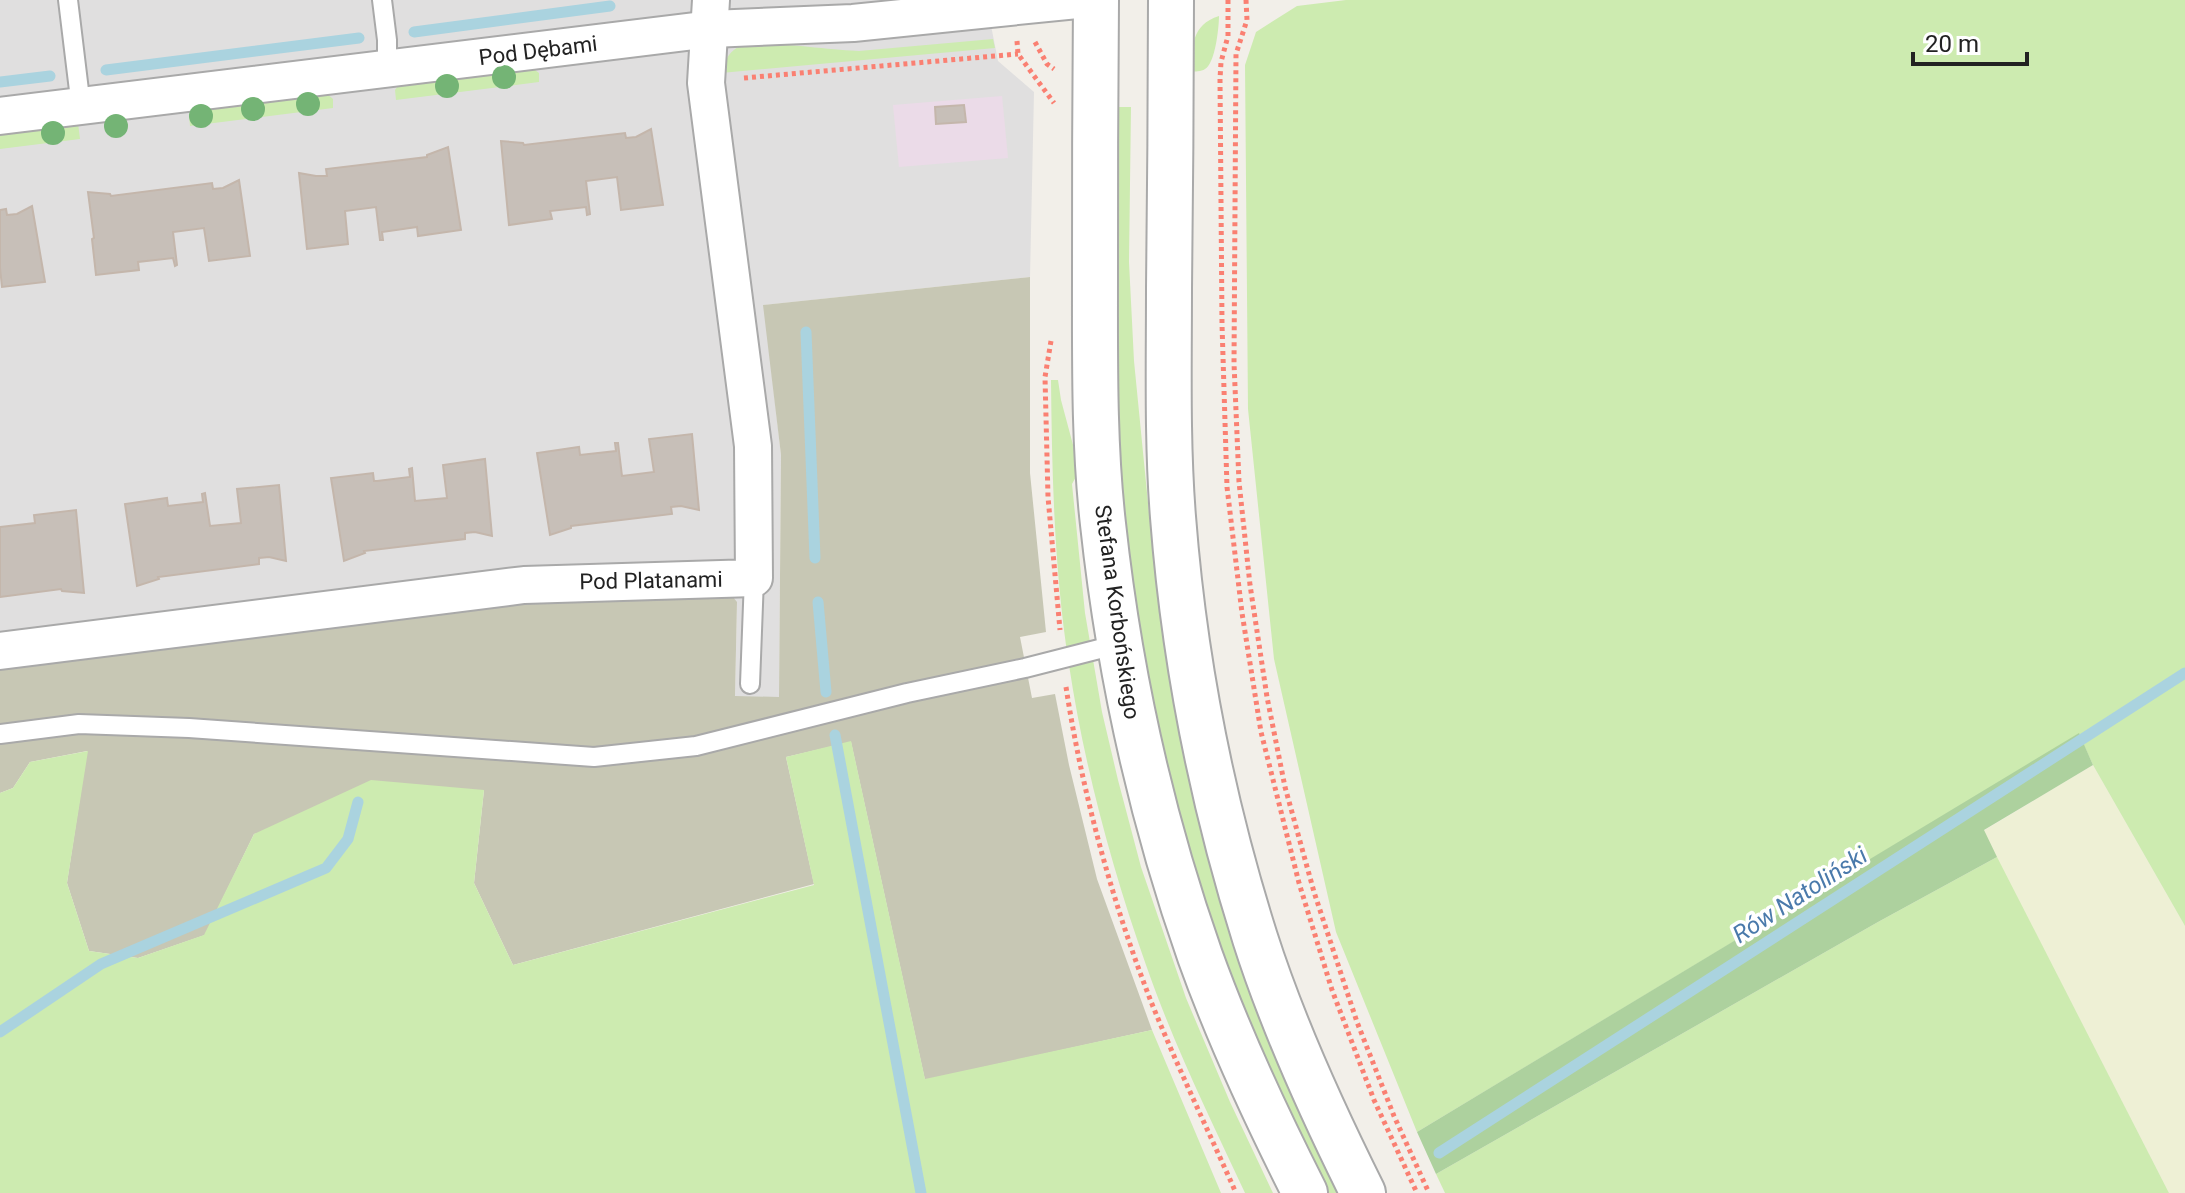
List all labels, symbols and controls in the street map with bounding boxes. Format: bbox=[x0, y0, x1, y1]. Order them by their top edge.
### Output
scale bar bbox=[1913, 16, 2027, 66]
text: 20 m bbox=[1925, 30, 1979, 58]
street label: Pod Dębami bbox=[477, 31, 599, 70]
street label: Stefana Korbońskiego bbox=[1090, 503, 1145, 721]
street label: Pod Platanami bbox=[579, 567, 723, 594]
water label: Rów Natoliński bbox=[1728, 841, 1873, 949]

